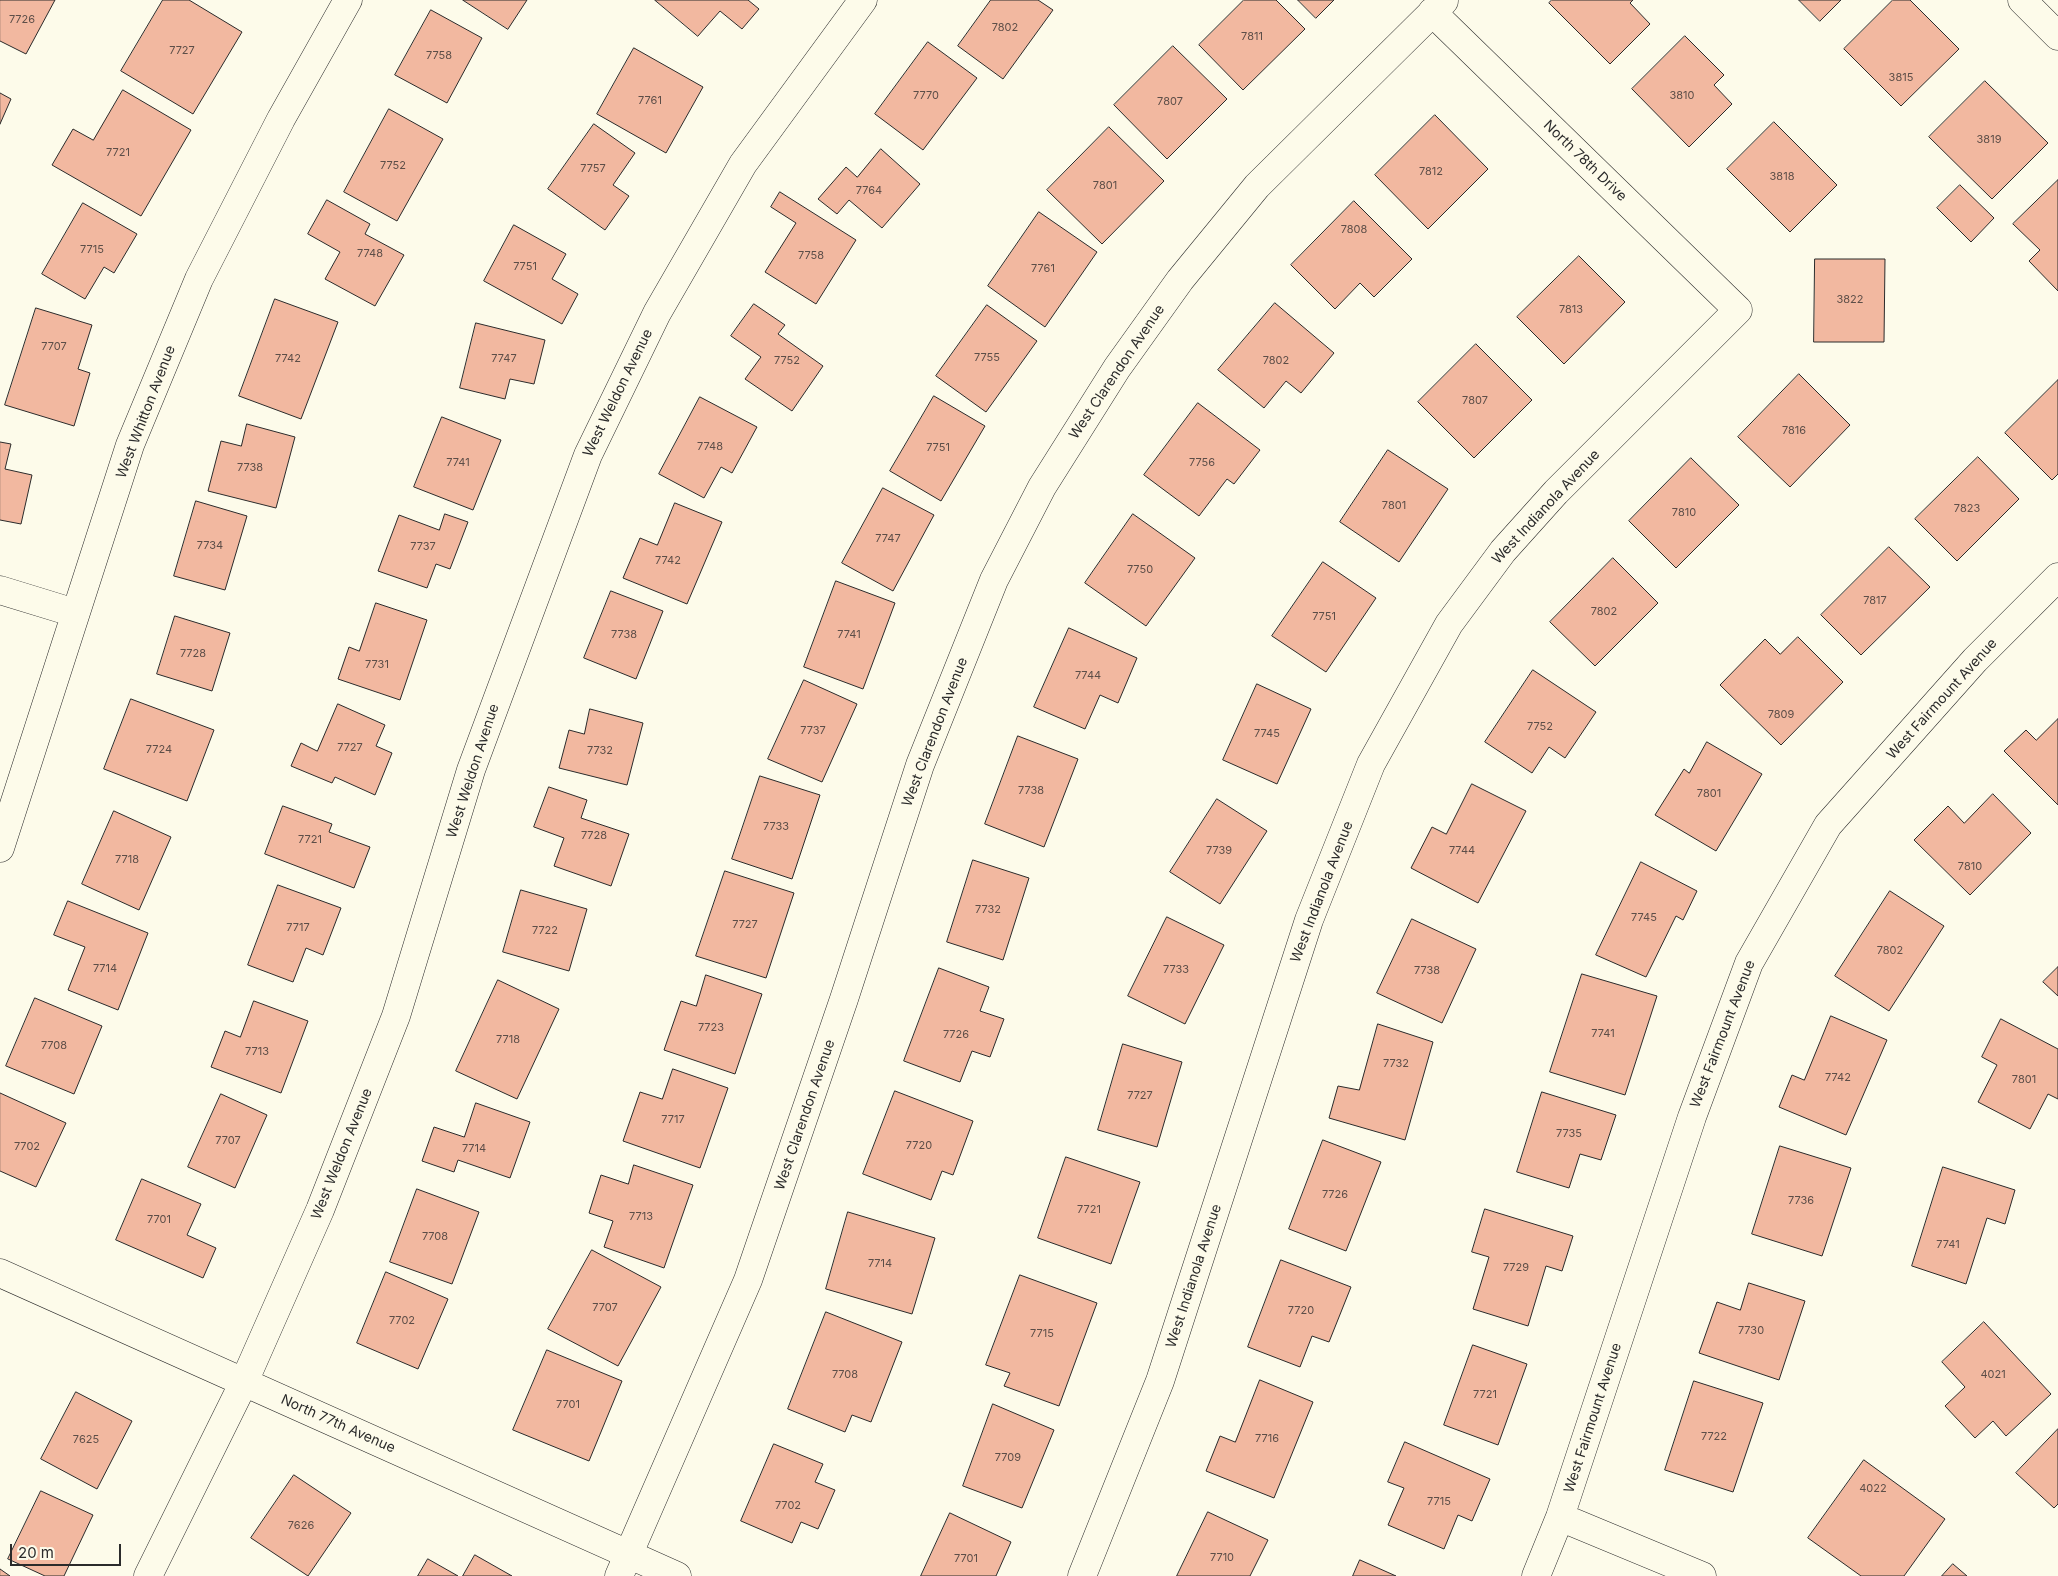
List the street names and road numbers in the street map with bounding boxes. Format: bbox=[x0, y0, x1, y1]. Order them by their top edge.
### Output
street label: North 78th Drive bbox=[1540, 117, 1630, 205]
street label: West Clarendon Avenue bbox=[1066, 302, 1168, 442]
street label: West Weldon Avenue bbox=[580, 326, 656, 460]
street label: West Whitton Avenue bbox=[113, 343, 179, 481]
street label: West Indianola Avenue bbox=[1489, 446, 1603, 568]
street label: West Fairmount Avenue bbox=[1883, 635, 2001, 763]
street label: West Clarendon Avenue bbox=[899, 655, 971, 809]
street label: West Weldon Avenue bbox=[443, 702, 503, 840]
street label: West Indianola Avenue bbox=[1287, 819, 1357, 965]
street label: West Fairmount Avenue bbox=[1687, 958, 1759, 1110]
street label: West Clarendon Avenue bbox=[771, 1037, 839, 1193]
street label: West Weldon Avenue bbox=[308, 1086, 376, 1222]
street label: West Indianola Avenue bbox=[1163, 1202, 1225, 1350]
street label: West Fairmount Avenue bbox=[1561, 1341, 1625, 1495]
street label: North 77th Avenue bbox=[278, 1391, 398, 1457]

